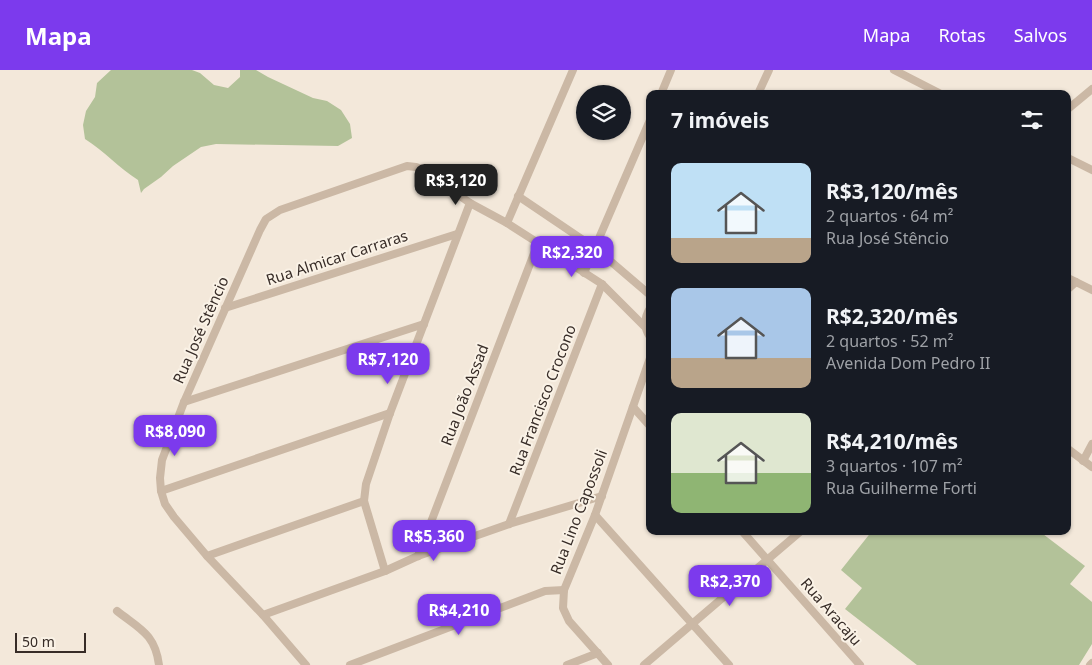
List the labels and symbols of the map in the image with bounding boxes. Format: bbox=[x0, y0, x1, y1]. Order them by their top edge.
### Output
pin: R$3,120 bbox=[410, 164, 502, 206]
street label: Rua Almicar Carraras bbox=[263, 225, 410, 289]
pin: R$2,320 bbox=[526, 236, 618, 278]
street label: Rua José Stêncio bbox=[168, 273, 233, 386]
street label: Rua Francisco Crocono bbox=[504, 321, 580, 478]
street label: Rua João Assad bbox=[436, 341, 493, 448]
pin: R$7,120 bbox=[342, 342, 434, 385]
pin: R$8,090 bbox=[129, 414, 221, 457]
street label: Rua Lino Capossoli bbox=[545, 446, 611, 577]
pin: R$5,360 bbox=[388, 520, 480, 562]
pin: R$2,370 bbox=[684, 564, 776, 607]
street label: Rua Aracaju bbox=[797, 573, 867, 649]
pin: R$4,210 bbox=[413, 594, 505, 636]
scale bar bbox=[15, 630, 86, 653]

